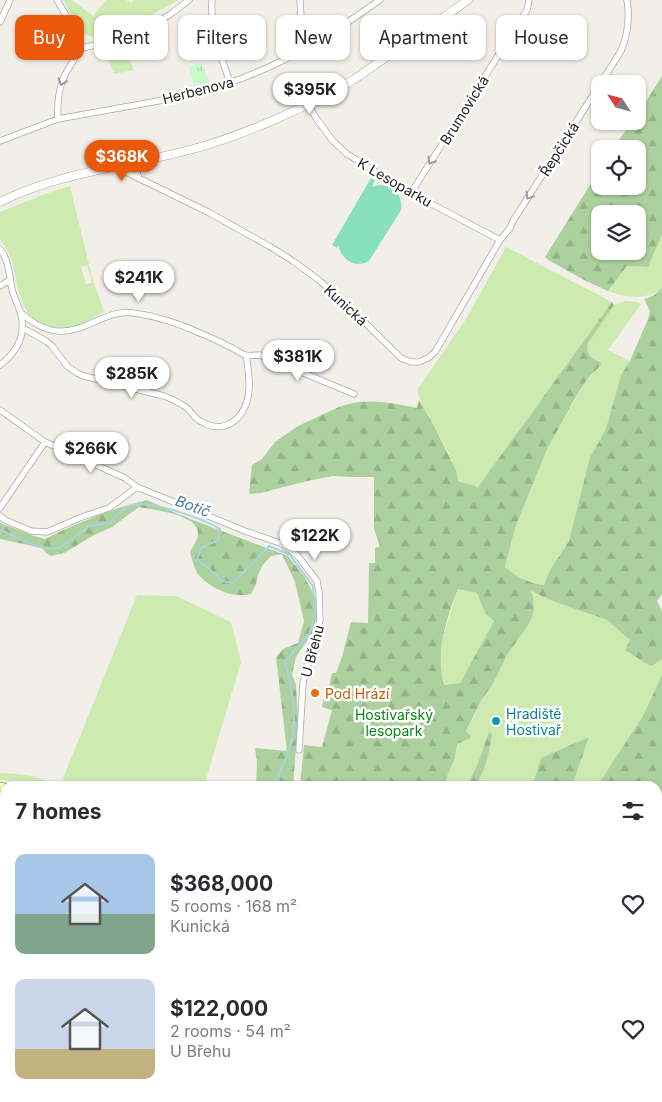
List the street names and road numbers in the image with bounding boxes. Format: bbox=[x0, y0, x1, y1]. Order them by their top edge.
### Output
street label: Brumovická bbox=[436, 72, 492, 148]
street label: Herbenova bbox=[161, 73, 235, 107]
street label: Řepčická bbox=[536, 119, 582, 179]
street label: K Lesoparku bbox=[355, 154, 435, 210]
street label: Kunická bbox=[321, 281, 371, 329]
street label: U Břehu bbox=[297, 623, 327, 679]

